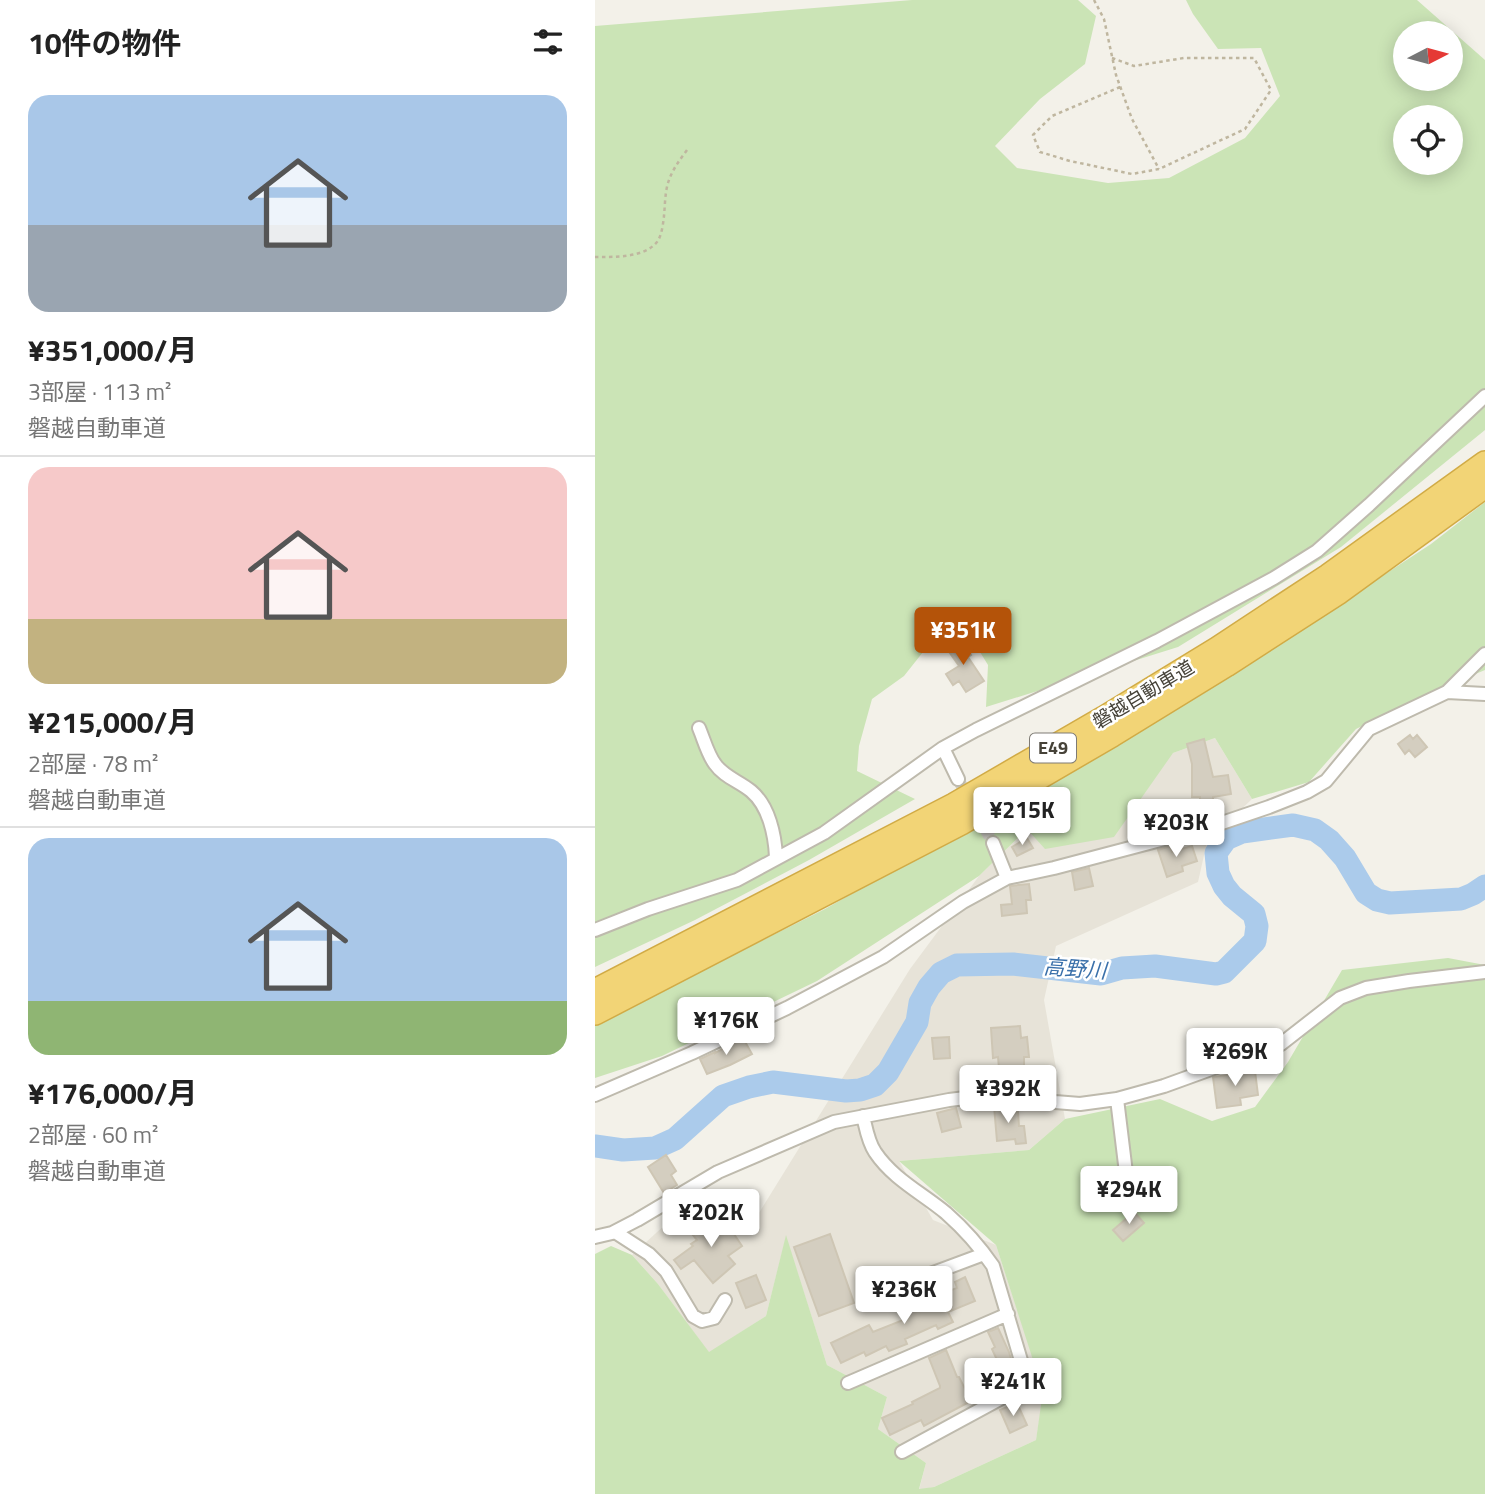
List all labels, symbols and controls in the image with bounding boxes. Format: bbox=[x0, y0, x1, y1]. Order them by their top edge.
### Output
text: 10件の物件 bbox=[28, 20, 182, 66]
north arrow bbox=[1393, 21, 1463, 91]
map controls bbox=[1393, 21, 1463, 175]
icon: filters bbox=[529, 23, 567, 61]
button: locate bbox=[1393, 105, 1463, 175]
icon: home bbox=[235, 140, 361, 266]
text: ¥351,000/月 bbox=[28, 327, 197, 373]
text: 3部屋 · 113 m² bbox=[28, 374, 171, 409]
text: 磐越自動車道 bbox=[28, 410, 166, 445]
icon: home bbox=[235, 512, 361, 638]
pin: ¥351K bbox=[914, 608, 1012, 667]
text: ¥351K bbox=[930, 612, 996, 647]
street label: 磐越自動車道 bbox=[1086, 652, 1199, 735]
text: ¥215,000/月 bbox=[28, 699, 197, 745]
road number: E49 bbox=[1030, 734, 1076, 762]
text: 2部屋 · 78 m² bbox=[28, 746, 158, 781]
text: 磐越自動車道 bbox=[28, 782, 166, 817]
pin: ¥215K bbox=[973, 788, 1071, 847]
text: ¥215K bbox=[989, 792, 1055, 827]
pin: ¥203K bbox=[1127, 800, 1225, 859]
text: ¥203K bbox=[1143, 804, 1209, 839]
icon: home bbox=[235, 883, 361, 1009]
water label: 高野川 bbox=[1043, 950, 1110, 986]
pin: ¥176K bbox=[677, 998, 775, 1057]
text: ¥176K bbox=[693, 1002, 759, 1037]
pin: ¥269K bbox=[1186, 1028, 1284, 1088]
text: ¥269K bbox=[1202, 1033, 1268, 1068]
pin: ¥392K bbox=[959, 1066, 1057, 1125]
text: ¥176,000/月 bbox=[28, 1070, 197, 1116]
text: ¥392K bbox=[975, 1070, 1041, 1105]
text: 2部屋 · 60 m² bbox=[28, 1117, 158, 1152]
text: 磐越自動車道 bbox=[28, 1153, 166, 1188]
pin: ¥294K bbox=[1080, 1166, 1178, 1226]
text: ¥294K bbox=[1096, 1171, 1162, 1206]
pin: ¥202K bbox=[662, 1190, 760, 1249]
text: ¥202K bbox=[678, 1194, 744, 1229]
pin: ¥236K bbox=[855, 1266, 953, 1326]
text: ¥236K bbox=[871, 1271, 937, 1306]
pin: ¥241K bbox=[964, 1358, 1062, 1418]
text: ¥241K bbox=[980, 1363, 1046, 1398]

